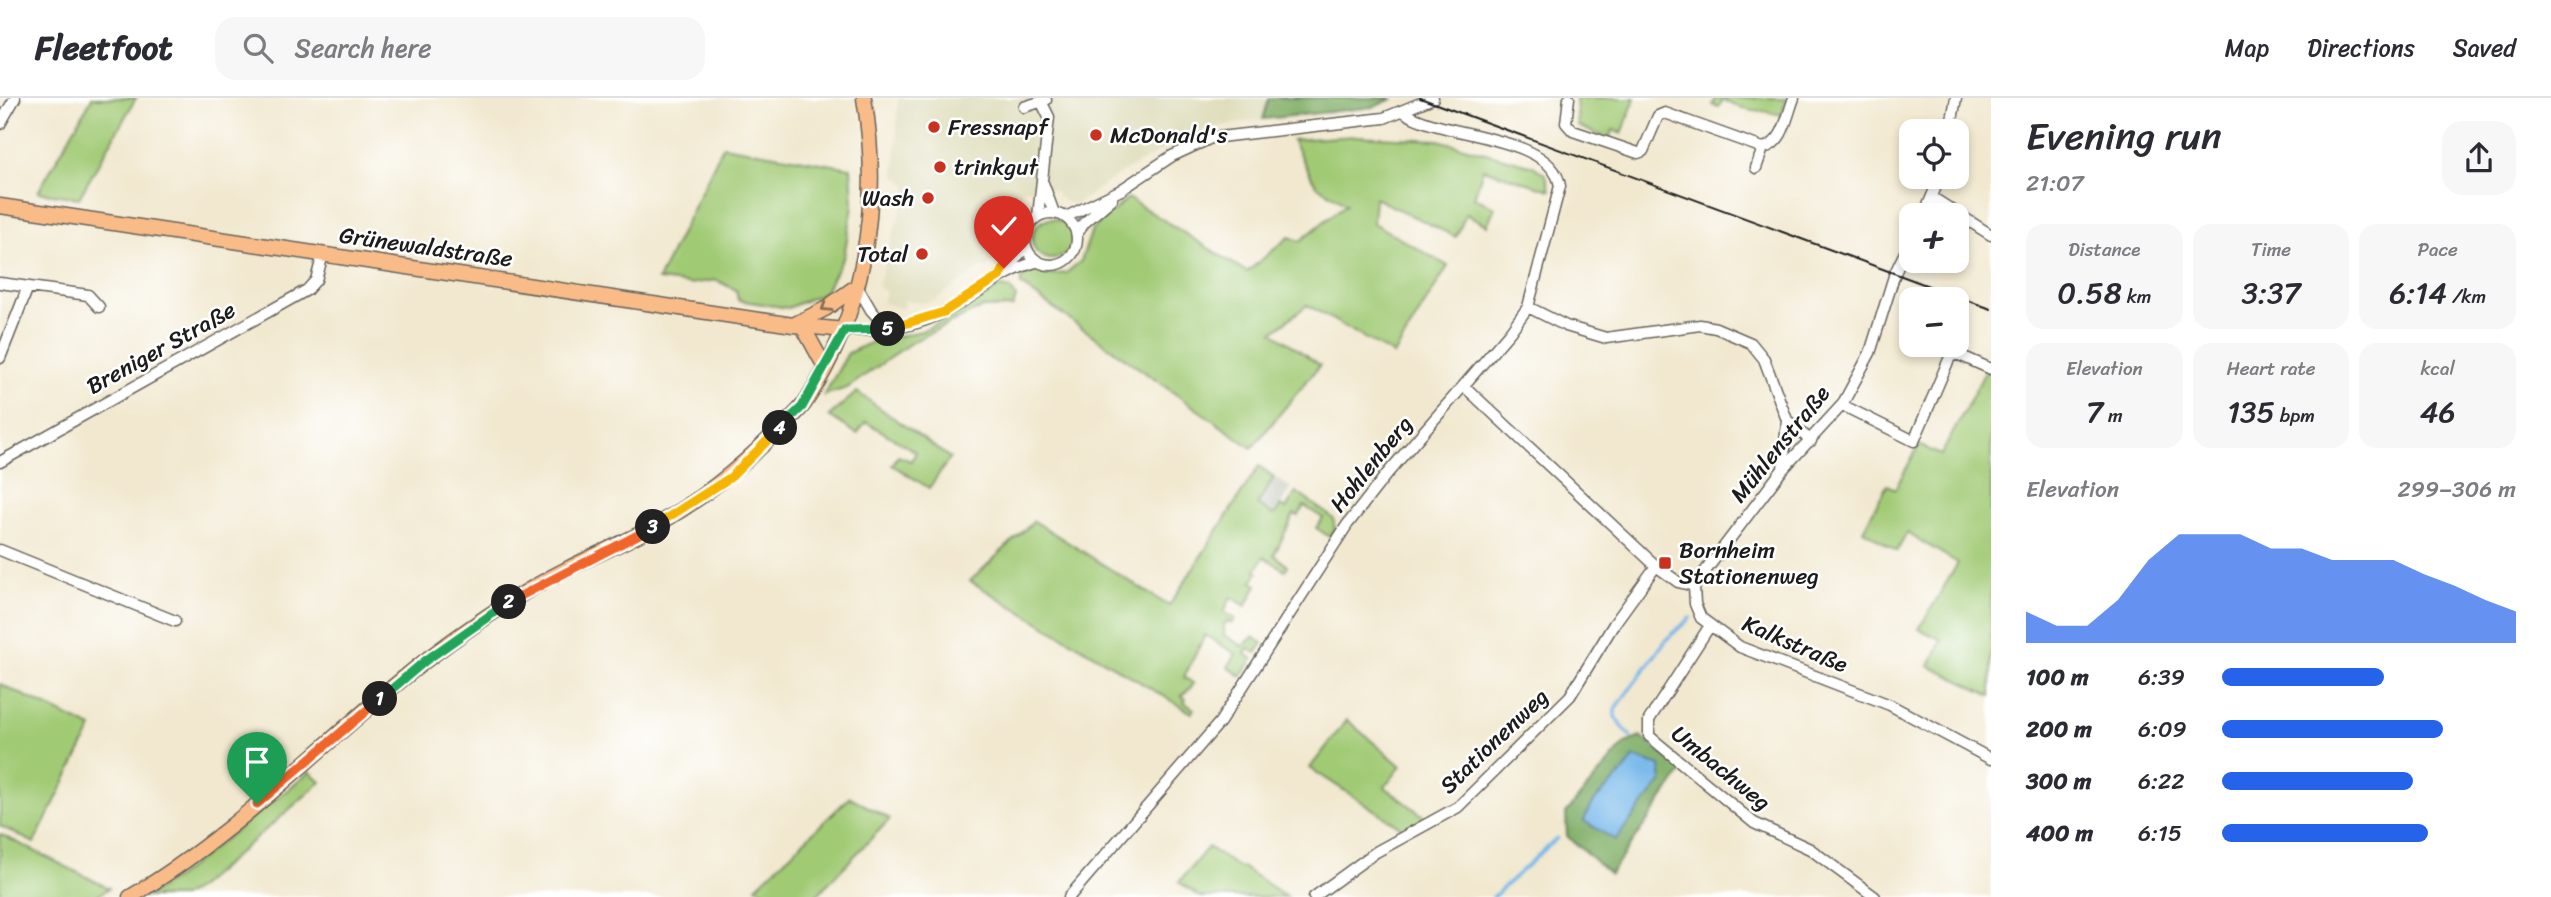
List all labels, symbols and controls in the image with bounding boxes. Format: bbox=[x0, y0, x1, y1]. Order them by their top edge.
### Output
search box bbox=[215, 17, 705, 80]
text: Fleetfoot bbox=[35, 19, 173, 77]
text: Search here bbox=[295, 25, 432, 71]
text: Map bbox=[2225, 27, 2269, 69]
text: Directions bbox=[2307, 27, 2415, 69]
text: Saved bbox=[2453, 27, 2516, 69]
icon: search bbox=[239, 29, 277, 67]
text: Evening run bbox=[2026, 103, 2222, 170]
place label: Fressnapf bbox=[948, 107, 1050, 148]
place label: McDonald's bbox=[1110, 115, 1228, 156]
marker: Fressnapf bbox=[926, 119, 942, 135]
map controls bbox=[1899, 119, 1969, 357]
button: locate bbox=[1899, 119, 1969, 189]
button: share bbox=[2442, 121, 2516, 195]
marker: McDonald's bbox=[1088, 127, 1104, 143]
place label: trinkgut bbox=[954, 147, 1039, 188]
marker: trinkgut bbox=[932, 159, 948, 175]
text: 21:07 bbox=[2026, 163, 2084, 204]
place label: Wash bbox=[862, 178, 914, 219]
marker: Wash bbox=[920, 190, 936, 206]
pin bbox=[974, 196, 1034, 268]
button: + bbox=[1899, 203, 1969, 273]
icon: check bbox=[985, 207, 1023, 245]
street label: Grünewaldstraße bbox=[337, 215, 515, 279]
text: Distance bbox=[2068, 233, 2140, 266]
text: Time bbox=[2251, 233, 2291, 266]
text: Pace bbox=[2418, 233, 2458, 266]
place label: Total bbox=[857, 234, 908, 275]
marker: Total bbox=[914, 246, 930, 262]
text: 0.58 bbox=[2057, 266, 2122, 320]
text: 3:37 bbox=[2241, 266, 2301, 320]
text: 6:14 bbox=[2389, 266, 2447, 320]
text: km bbox=[2122, 280, 2151, 313]
text: /km bbox=[2447, 280, 2486, 313]
button: − bbox=[1899, 287, 1969, 357]
street label: Breniger Straße bbox=[79, 290, 244, 406]
one-way arrow bbox=[820, 299, 833, 312]
pin: 5 bbox=[870, 312, 906, 346]
text: 5 bbox=[882, 312, 893, 345]
text: Elevation bbox=[2066, 352, 2143, 385]
text: Heart rate bbox=[2226, 352, 2316, 385]
text: kcal bbox=[2420, 352, 2455, 385]
street label: Mühlenstraße bbox=[1719, 376, 1841, 512]
text: 7 bbox=[2086, 385, 2103, 439]
text: 135 bbox=[2227, 385, 2275, 439]
text: 46 bbox=[2420, 385, 2456, 439]
text: m bbox=[2103, 399, 2123, 432]
text: bpm bbox=[2275, 399, 2315, 432]
street label: Hohlenberg bbox=[1319, 406, 1423, 522]
pin: 4 bbox=[762, 410, 798, 446]
text: 4 bbox=[774, 411, 785, 444]
text: Elevation bbox=[2026, 469, 2119, 510]
text: 299–306 m bbox=[2398, 469, 2516, 510]
pin: 3 bbox=[636, 510, 670, 544]
text: 3 bbox=[647, 510, 658, 543]
place label: Bornheim Stationenweg bbox=[1679, 530, 1819, 597]
marker: Bornheim Stationenweg bbox=[1657, 555, 1673, 571]
pin: 2 bbox=[491, 584, 526, 620]
text: 2 bbox=[503, 585, 514, 618]
street label: Kalkstraße bbox=[1736, 603, 1854, 685]
text: 100 m bbox=[2026, 657, 2089, 698]
text: 6:39 bbox=[2138, 657, 2185, 698]
street label: Stationenweg bbox=[1429, 678, 1559, 804]
pin: 1 bbox=[362, 682, 398, 716]
text: 1 bbox=[375, 682, 384, 715]
text: 200 m bbox=[2026, 709, 2092, 750]
text: 6:09 bbox=[2138, 709, 2187, 750]
street label: Umbachweg bbox=[1662, 714, 1780, 822]
pin bbox=[227, 732, 287, 804]
icon: arrive bbox=[238, 743, 276, 781]
text: 300 m bbox=[2026, 761, 2091, 802]
text: 6:22 bbox=[2138, 761, 2185, 802]
text: 400 m bbox=[2026, 813, 2093, 854]
text: 6:15 bbox=[2138, 813, 2182, 854]

